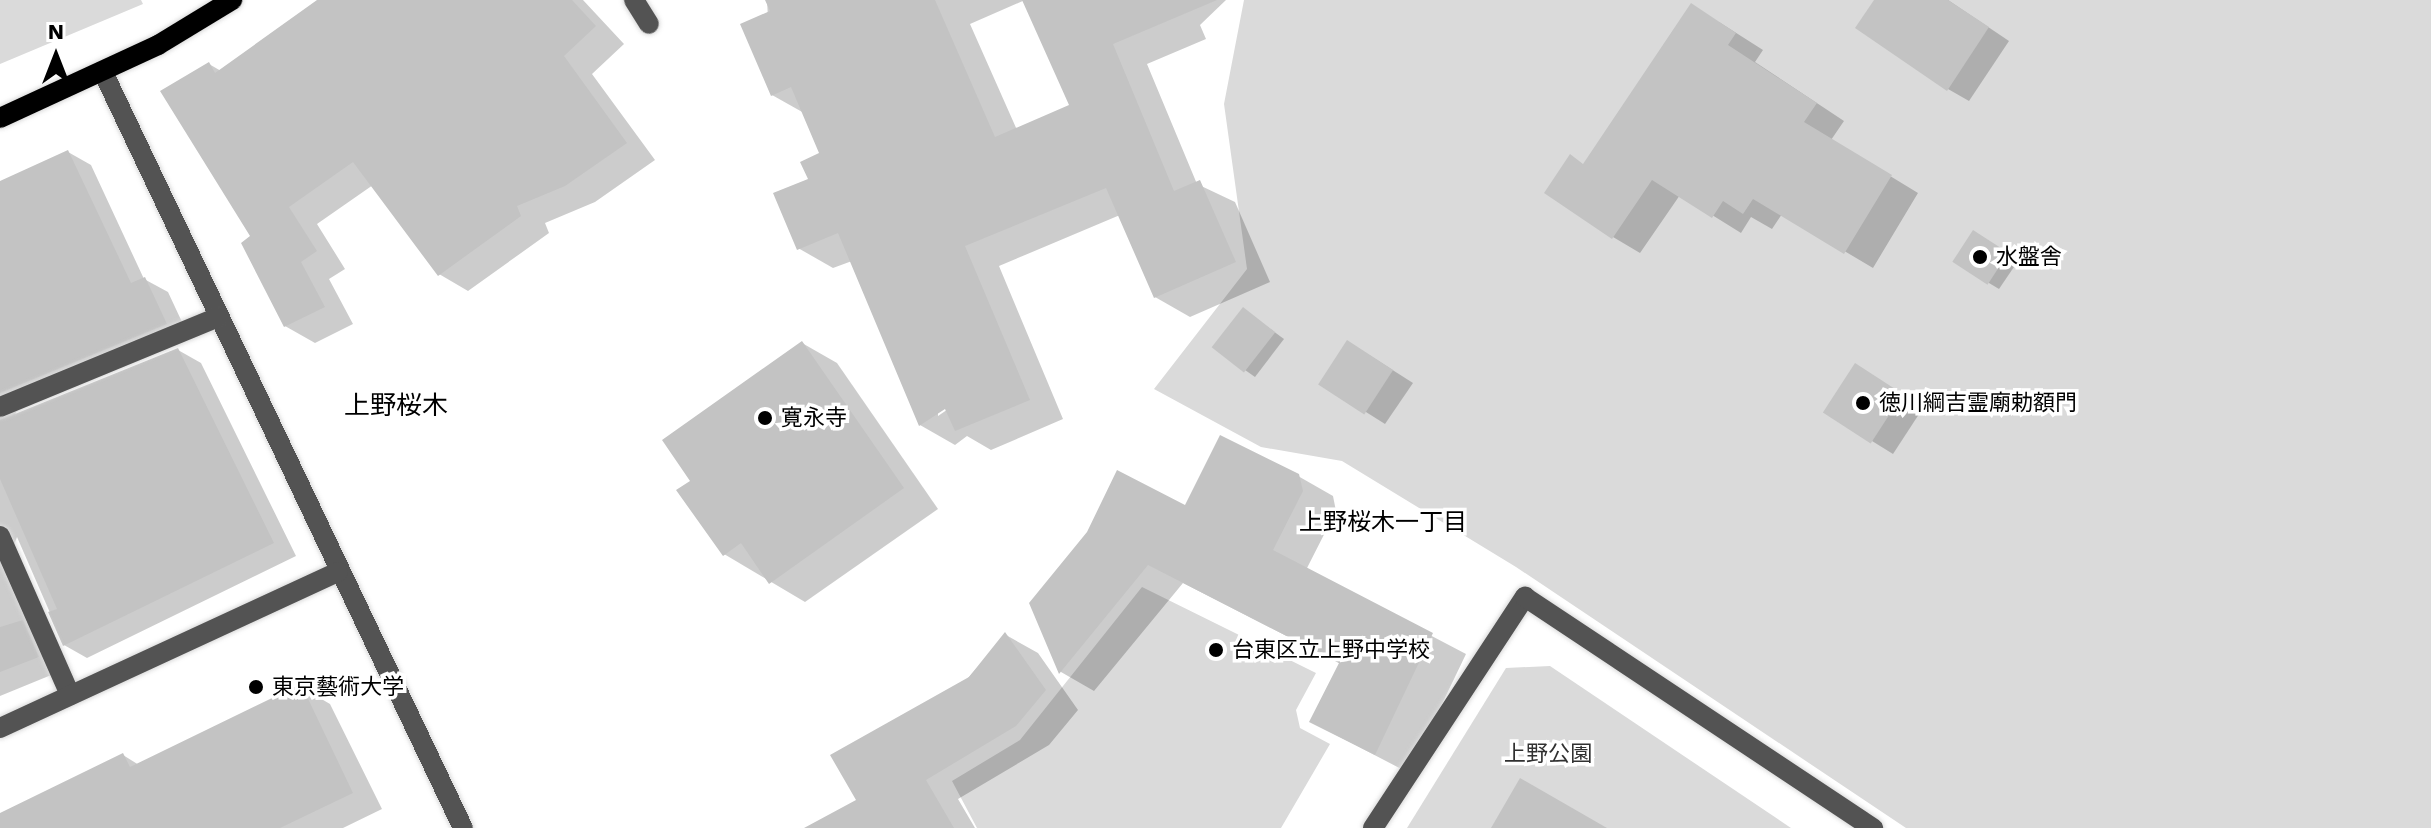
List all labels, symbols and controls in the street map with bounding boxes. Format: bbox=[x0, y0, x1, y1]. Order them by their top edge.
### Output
north arrow bbox=[16, 16, 96, 96]
text: N bbox=[48, 19, 64, 44]
place label: 水盤舎 bbox=[1996, 244, 2062, 270]
marker: 水盤舎 bbox=[1971, 248, 1989, 266]
district label: 上野桜木 bbox=[344, 390, 448, 422]
place label: 徳川綱吉霊廟勅額門 bbox=[1879, 390, 2077, 416]
marker: 徳川綱吉霊廟勅額門 bbox=[1854, 394, 1872, 412]
place label: 寛永寺 bbox=[781, 405, 847, 431]
marker: 寛永寺 bbox=[756, 409, 774, 427]
district label: 上野桜木一丁目 bbox=[1299, 509, 1467, 537]
place label: 台東区立上野中学校 bbox=[1232, 637, 1430, 663]
marker: 台東区立上野中学校 bbox=[1207, 641, 1225, 659]
place label: 東京藝術大学 bbox=[272, 674, 404, 700]
marker: 東京藝術大学 bbox=[247, 678, 265, 696]
park label: 上野公園 bbox=[1504, 741, 1592, 767]

